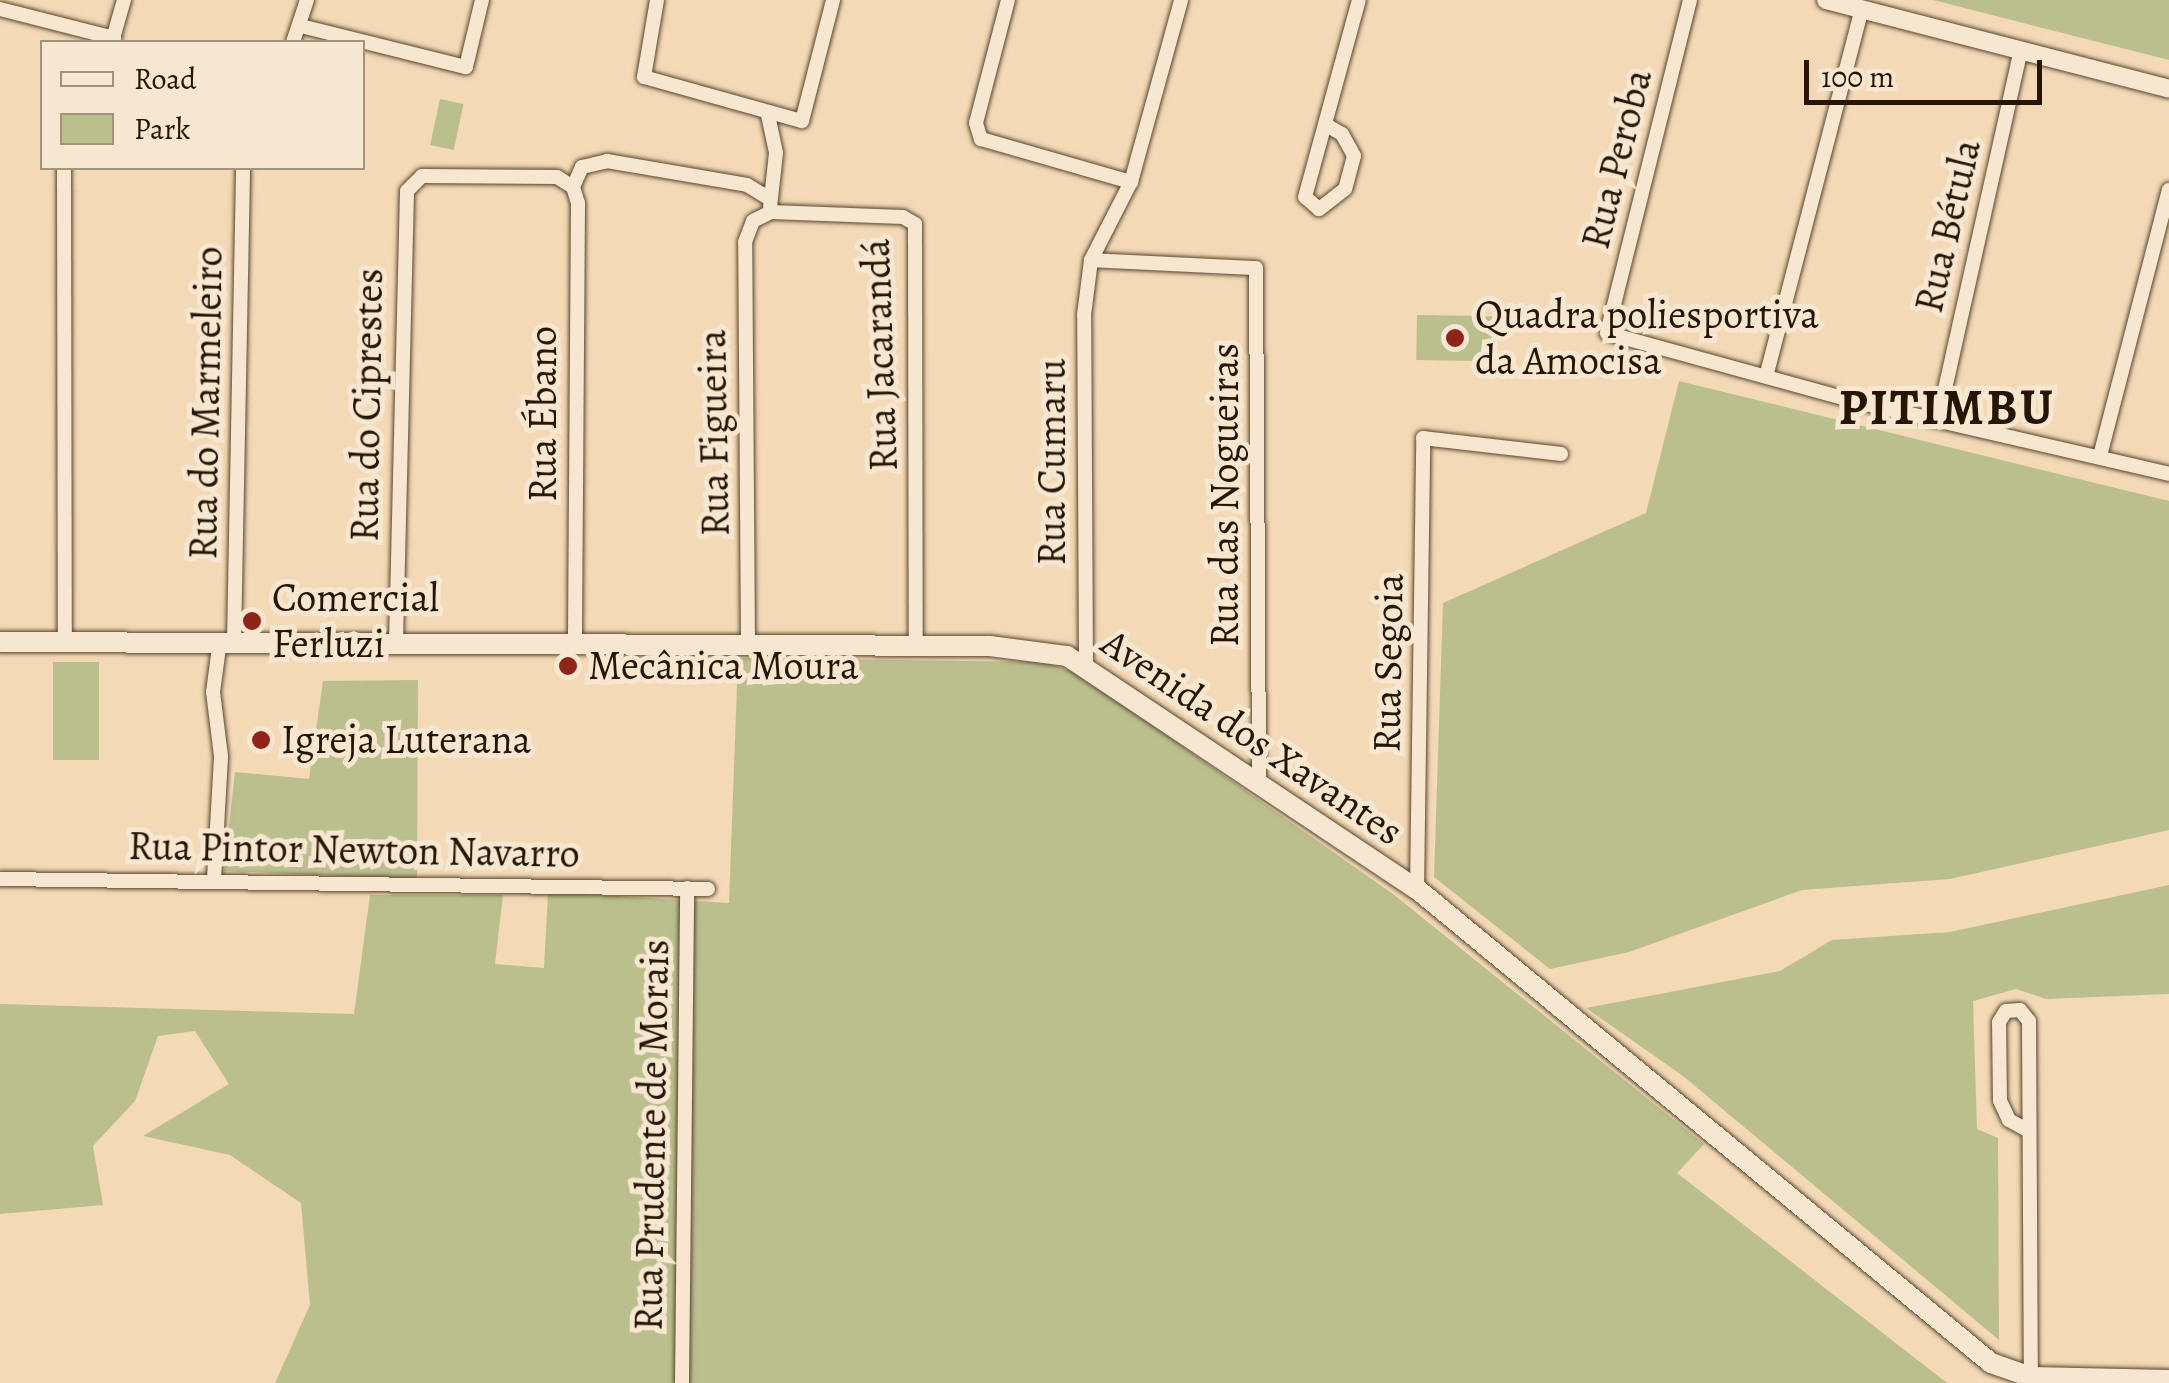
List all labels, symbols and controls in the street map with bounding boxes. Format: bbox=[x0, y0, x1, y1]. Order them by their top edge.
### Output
legend bbox=[40, 40, 365, 170]
scale bar bbox=[1809, 40, 2046, 102]
text: 100 m bbox=[1821, 57, 1894, 97]
text: Road bbox=[134, 59, 196, 99]
street label: Rua Peroba bbox=[1572, 64, 1662, 254]
text: Park bbox=[134, 109, 190, 149]
street label: Rua Bétula bbox=[1905, 135, 1991, 317]
street label: Rua Jacarandá bbox=[852, 238, 908, 472]
street label: Rua do Marmeleiro bbox=[179, 246, 233, 560]
street label: Rua do Ciprestes bbox=[341, 268, 393, 542]
place label: Quadra poliesportiva da Amocisa bbox=[1475, 291, 1819, 385]
street label: Rua Ébano bbox=[519, 326, 567, 502]
marker: Quadra poliesportiva da Amocisa bbox=[1444, 327, 1466, 349]
street label: Rua Figueira bbox=[688, 329, 740, 537]
street label: Rua das Nogueiras bbox=[1201, 343, 1249, 647]
street label: Rua Cumaru bbox=[1028, 359, 1076, 565]
district label: PITIMBU bbox=[1839, 378, 2055, 438]
street label: Rua Segoia bbox=[1362, 573, 1414, 753]
place label: Comercial Ferluzi bbox=[272, 574, 439, 668]
marker: Comercial Ferluzi bbox=[241, 610, 263, 632]
street label: Avenida dos Xavantes bbox=[1092, 618, 1412, 856]
place label: Mecânica Moura bbox=[588, 642, 859, 690]
marker: Mecânica Moura bbox=[557, 655, 579, 677]
place label: Igreja Luterana bbox=[281, 716, 531, 764]
marker: Igreja Luterana bbox=[250, 729, 272, 751]
street label: Rua Pintor Newton Navarro bbox=[128, 822, 580, 878]
street label: Rua Prudente de Morais bbox=[625, 939, 679, 1331]

